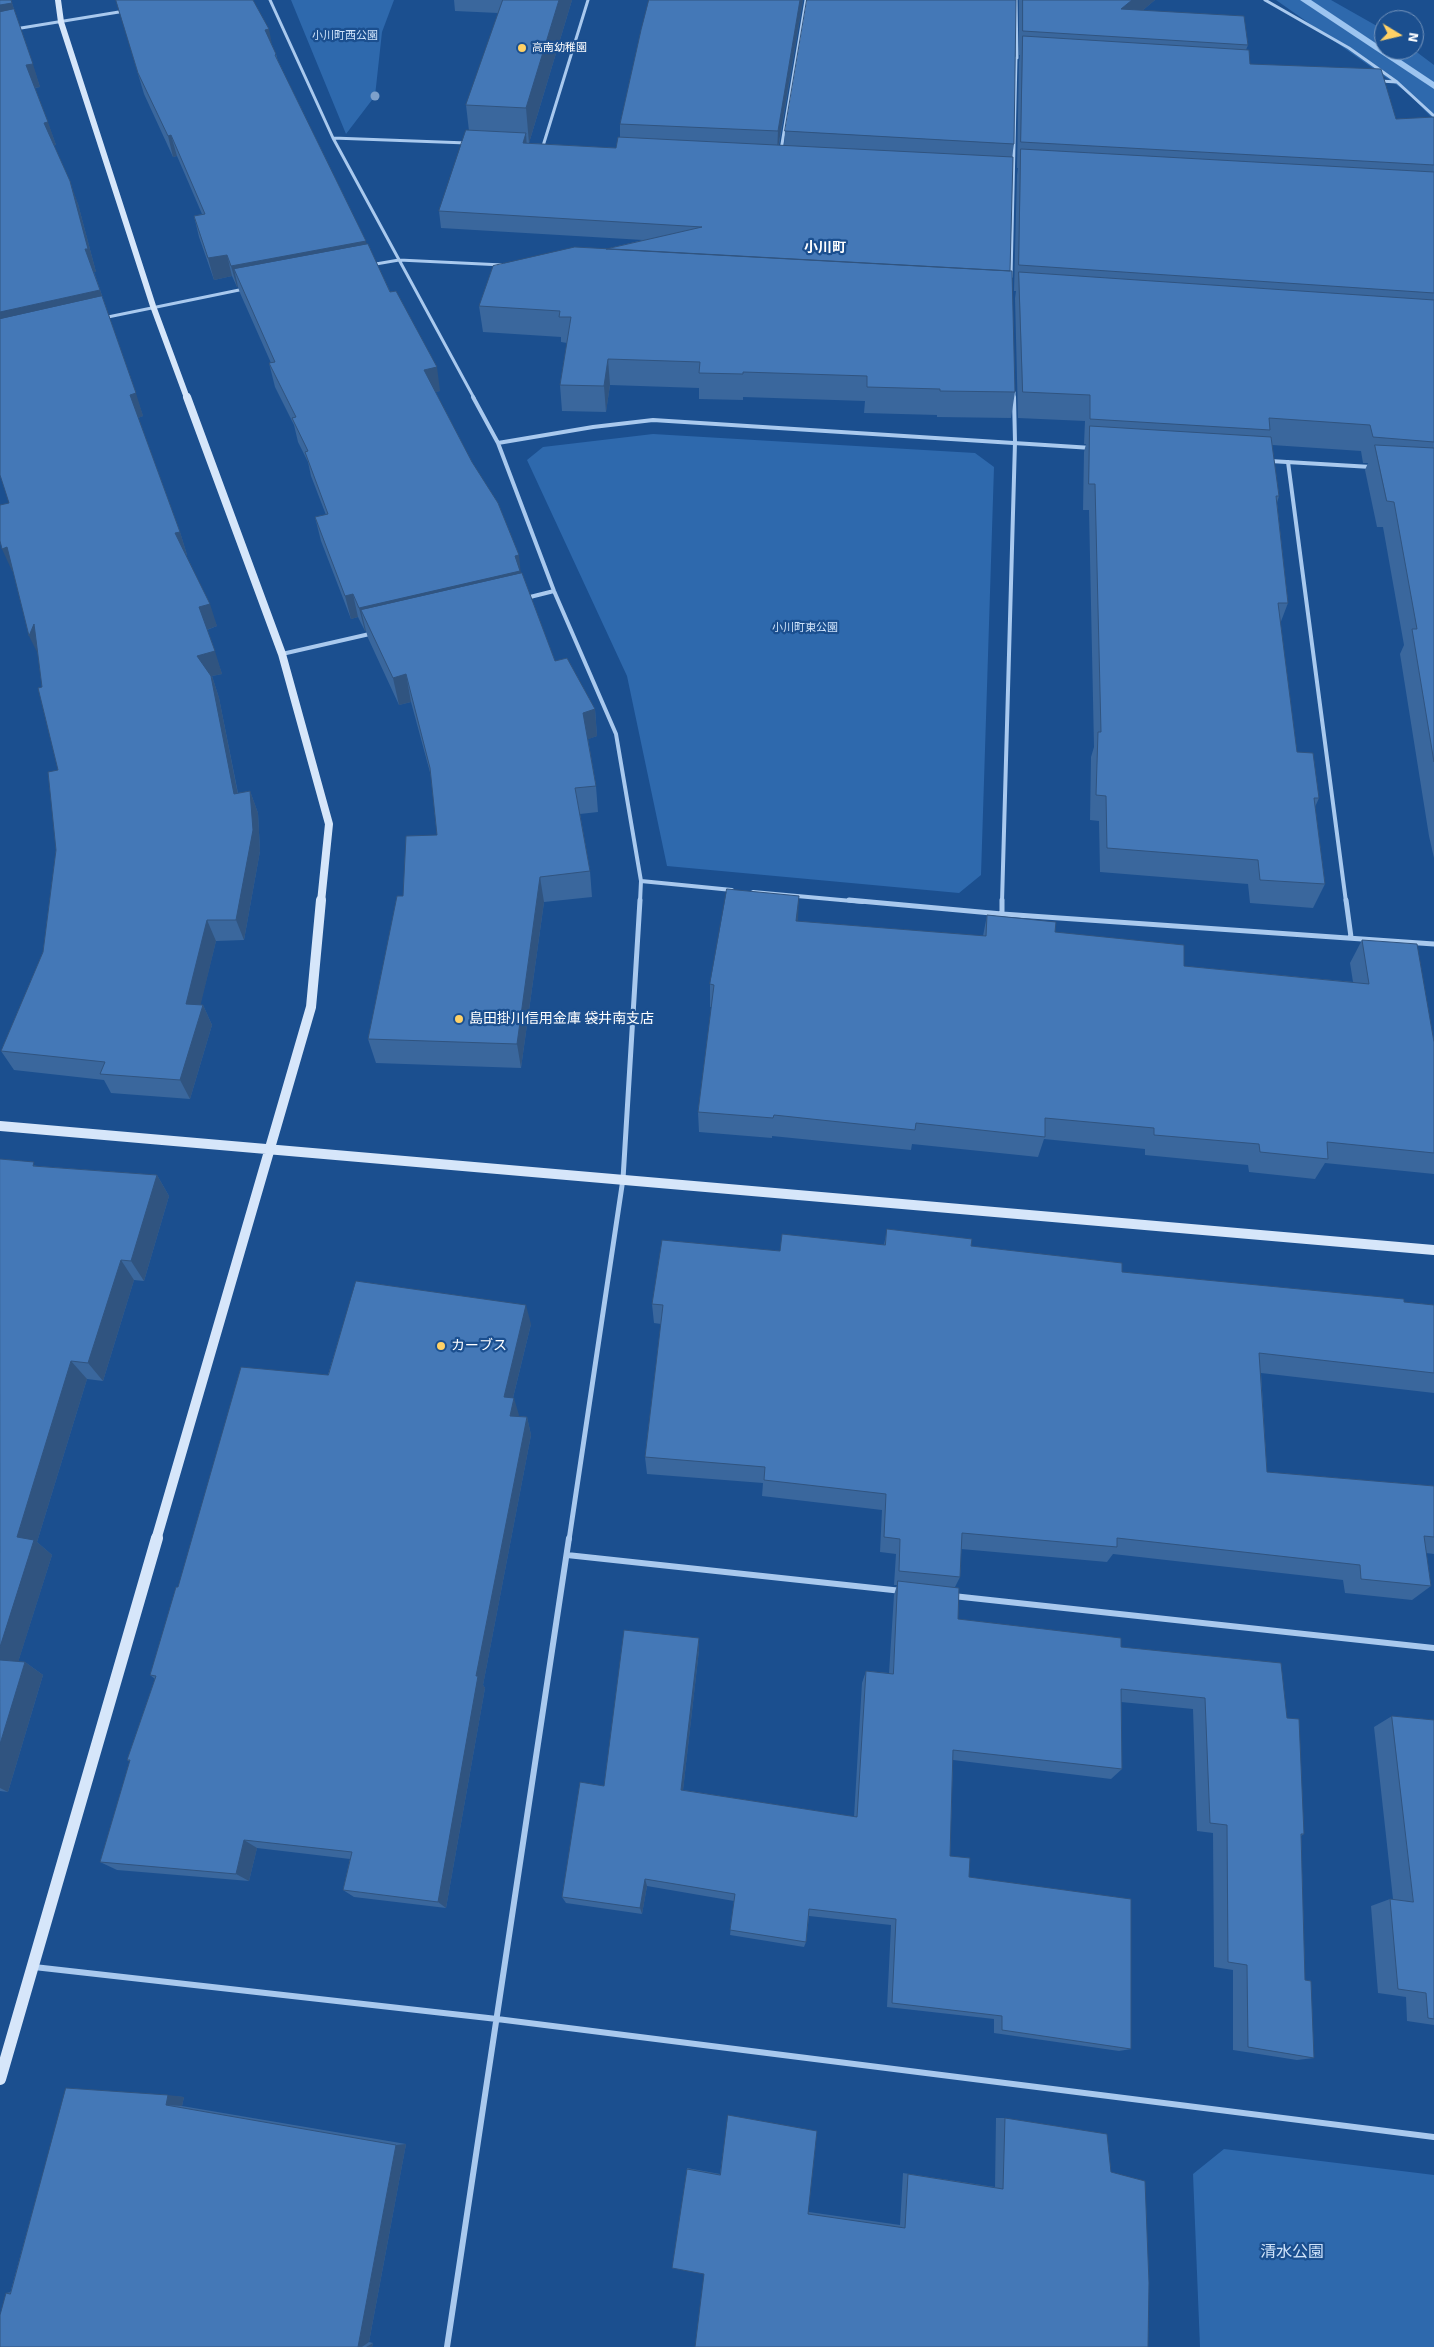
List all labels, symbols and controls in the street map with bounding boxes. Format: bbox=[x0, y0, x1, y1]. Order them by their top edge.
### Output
north arrow bbox=[1374, 10, 1424, 60]
park label: 小川町西公園 bbox=[312, 29, 378, 43]
text: N bbox=[1404, 31, 1422, 43]
place label: 高南幼稚園 bbox=[532, 41, 587, 55]
marker: 高南幼稚園 bbox=[516, 42, 528, 54]
district label: 小川町 bbox=[804, 240, 846, 256]
park label: 小川町東公園 bbox=[772, 621, 838, 635]
place label: 島田掛川信用金庫 袋井南支店 bbox=[469, 1011, 654, 1027]
marker: 島田掛川信用金庫 袋井南支店 bbox=[453, 1013, 465, 1025]
place label: カーブス bbox=[451, 1338, 507, 1354]
marker: カーブス bbox=[435, 1340, 447, 1352]
park label: 清水公園 bbox=[1260, 2243, 1324, 2263]

